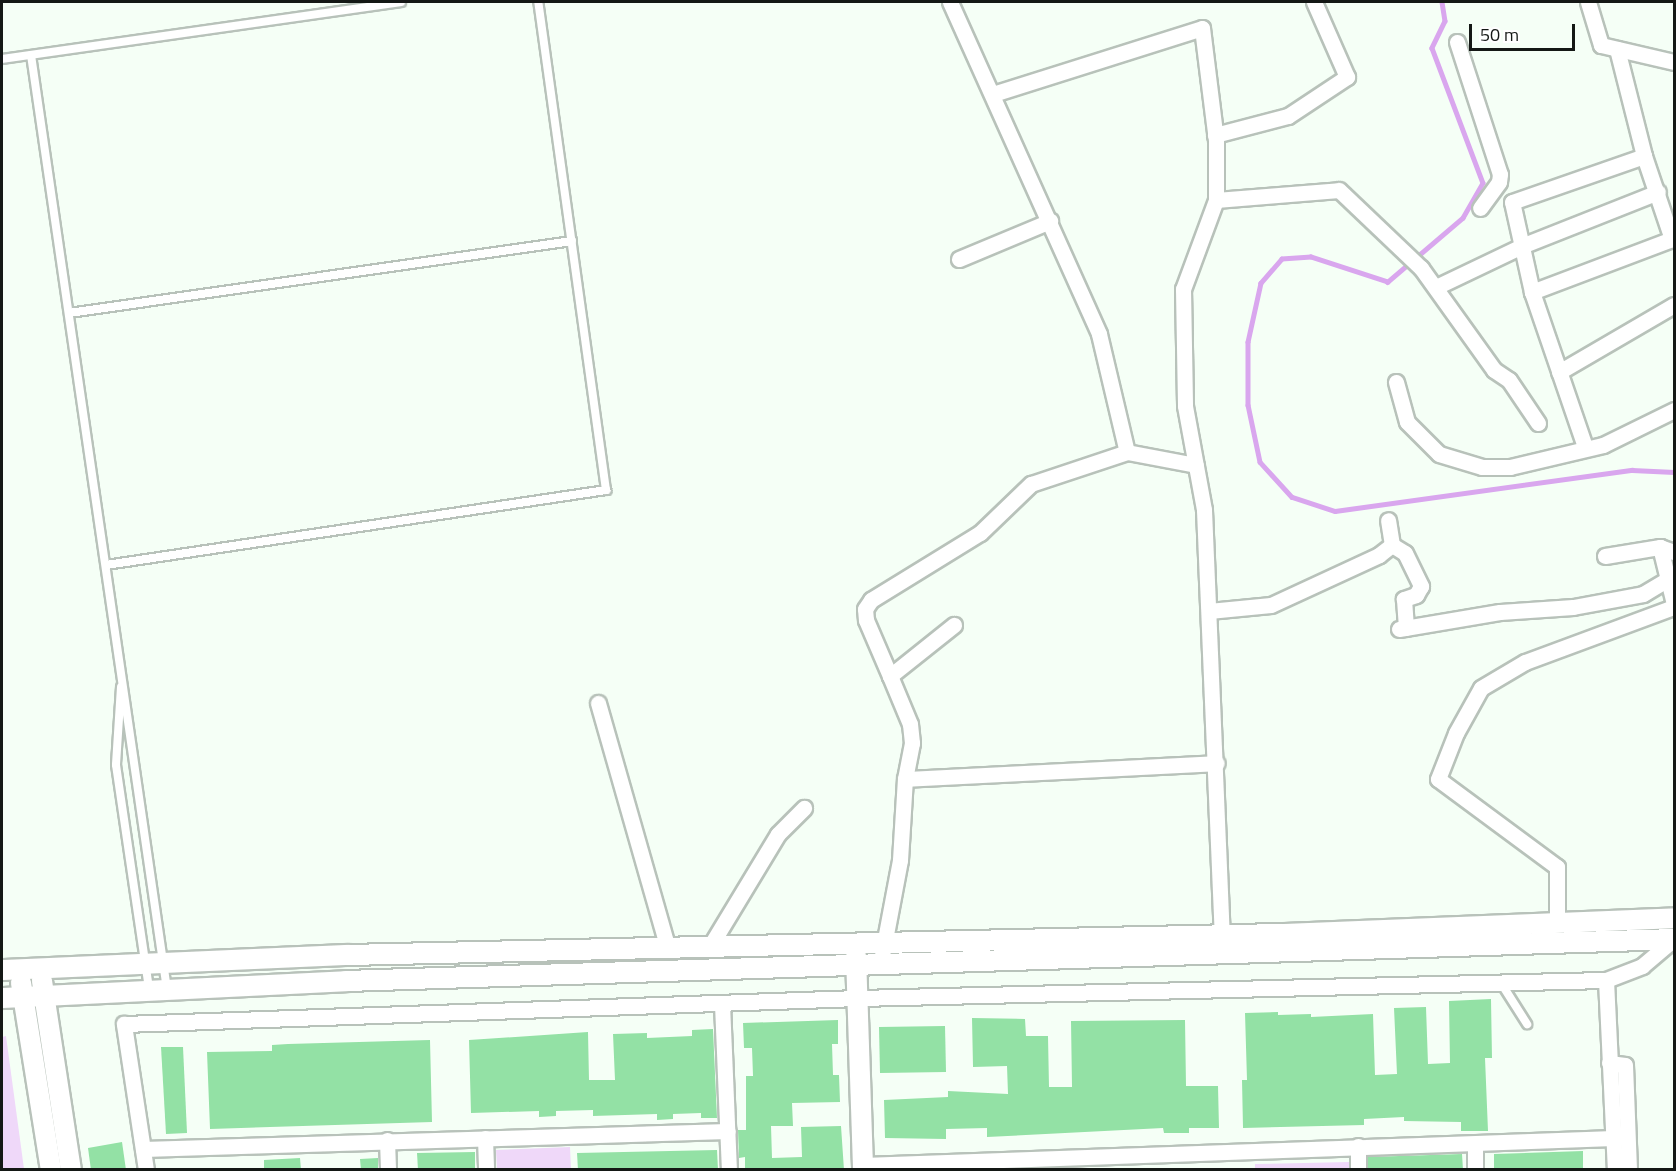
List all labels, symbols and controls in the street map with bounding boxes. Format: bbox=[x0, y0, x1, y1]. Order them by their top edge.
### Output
scale bar bbox=[1472, 12, 1578, 50]
text: 50 m bbox=[1480, 21, 1519, 48]

